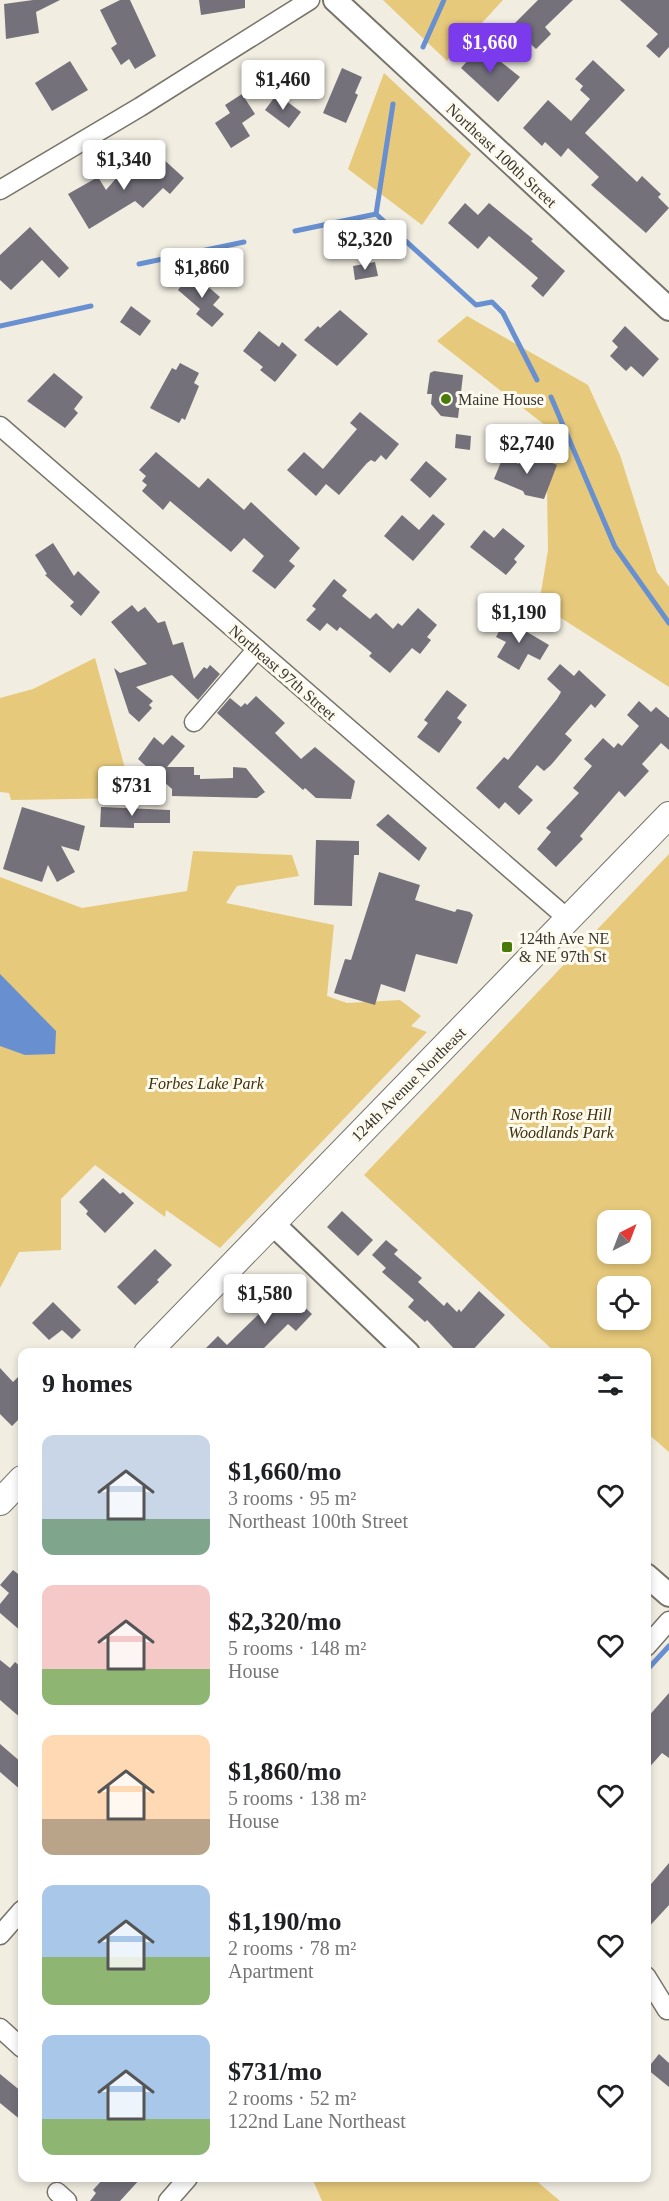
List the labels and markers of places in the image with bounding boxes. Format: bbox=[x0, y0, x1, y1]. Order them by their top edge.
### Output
pin: $1,660 bbox=[441, 23, 539, 74]
pin: $1,460 bbox=[234, 60, 332, 111]
pin: $1,340 bbox=[75, 140, 173, 191]
pin: $2,320 bbox=[316, 220, 414, 271]
pin: $1,860 bbox=[153, 248, 251, 299]
place label: Maine House bbox=[458, 391, 544, 408]
marker: Maine House bbox=[439, 392, 453, 406]
pin: $2,740 bbox=[478, 424, 576, 475]
pin: $1,190 bbox=[470, 593, 568, 644]
pin: $731 bbox=[96, 766, 168, 817]
place label: 124th Ave NE & NE 97th St bbox=[519, 930, 609, 965]
marker: 124th Ave NE & NE 97th St bbox=[500, 940, 514, 954]
pin: $1,580 bbox=[216, 1274, 314, 1325]

